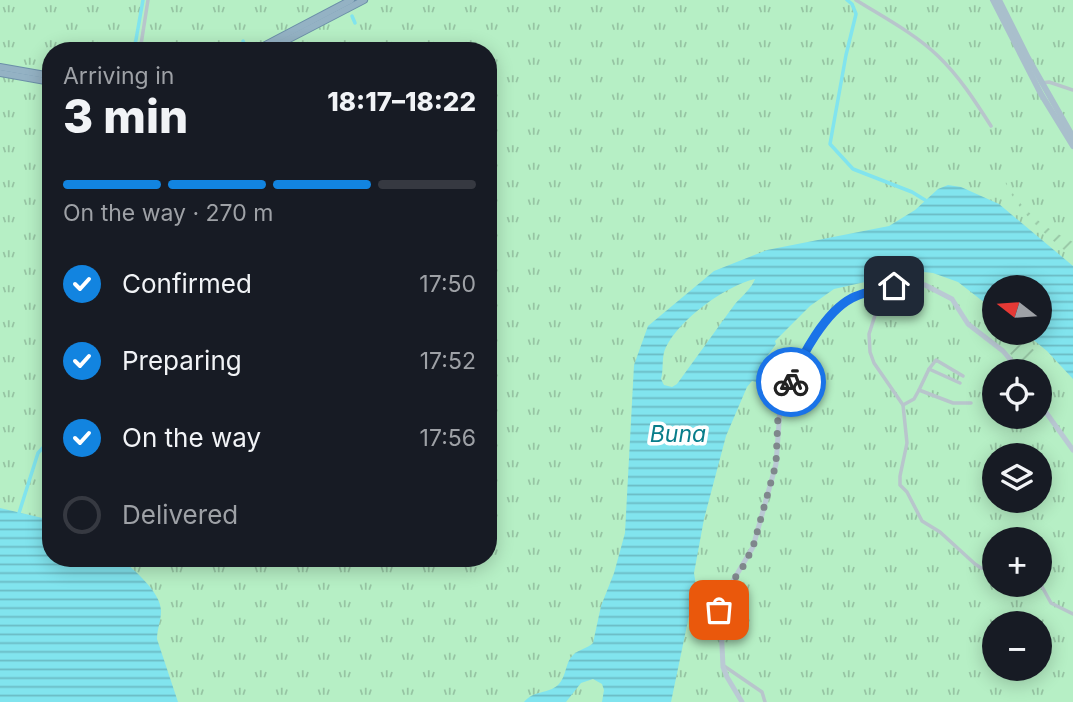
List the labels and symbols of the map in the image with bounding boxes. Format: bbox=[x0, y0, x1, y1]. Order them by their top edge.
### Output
pin bbox=[864, 256, 924, 316]
north arrow bbox=[982, 275, 1052, 345]
courier bbox=[756, 347, 826, 417]
water label: Buna bbox=[650, 420, 706, 448]
pin bbox=[689, 580, 749, 640]

